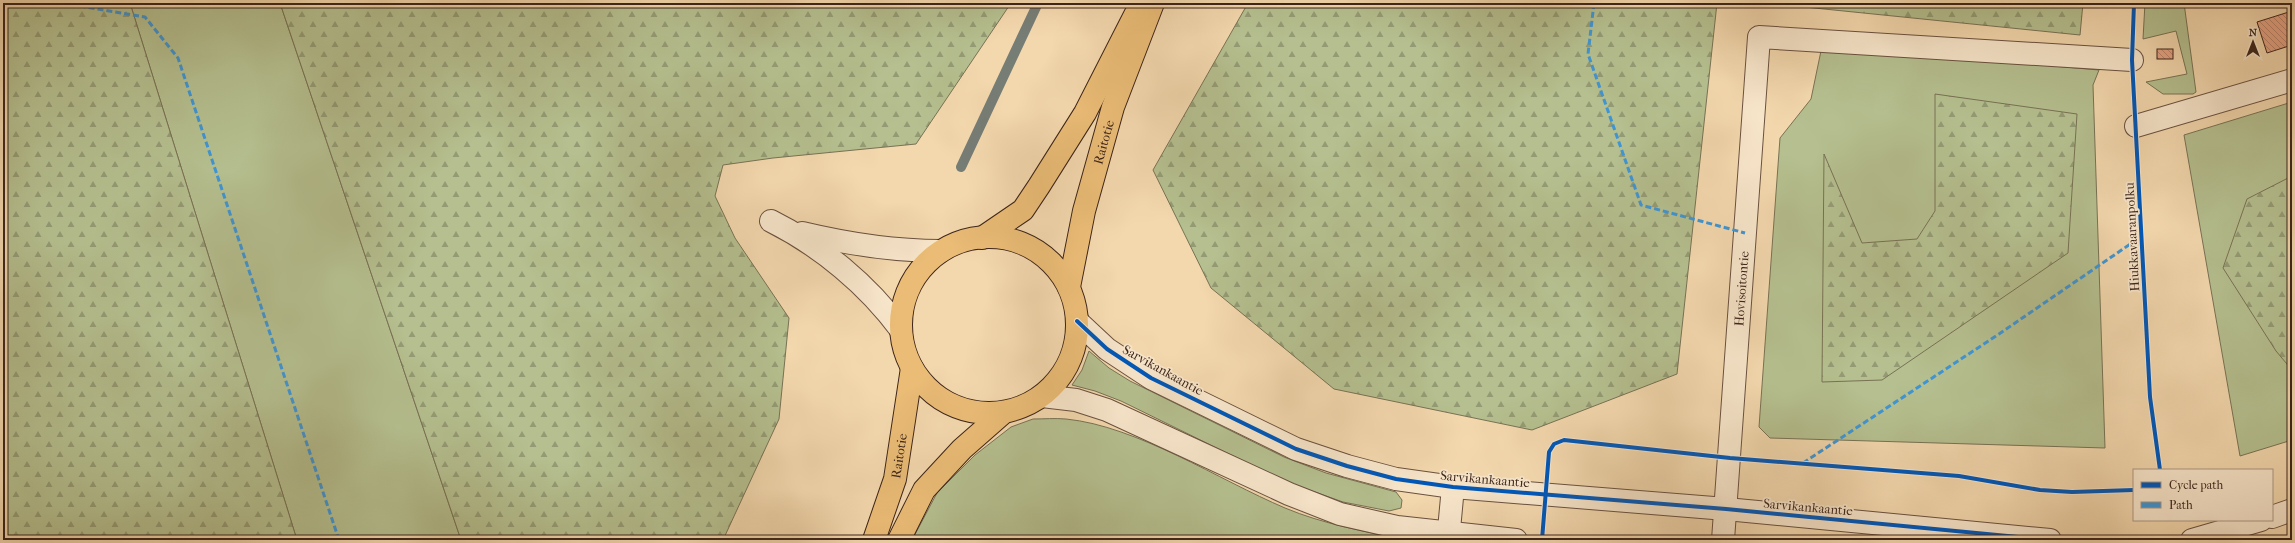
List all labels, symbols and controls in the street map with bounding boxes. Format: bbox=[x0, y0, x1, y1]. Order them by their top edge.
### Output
north arrow bbox=[2233, 22, 2273, 62]
text: N bbox=[2249, 26, 2258, 39]
street label: Raitotie bbox=[1090, 118, 1117, 166]
street label: Hiukkavaaranpolku bbox=[2122, 181, 2142, 292]
street label: Hovisoitontie bbox=[1731, 250, 1751, 327]
street label: Sarvikankaantie bbox=[1120, 342, 1206, 399]
street label: Raitotie bbox=[888, 432, 909, 479]
street label: Sarvikankaantie bbox=[1440, 468, 1531, 490]
legend bbox=[2133, 469, 2273, 521]
text: Cycle path bbox=[2169, 478, 2224, 492]
street label: Sarvikankaantie bbox=[1763, 496, 1854, 518]
text: Path bbox=[2169, 498, 2193, 512]

